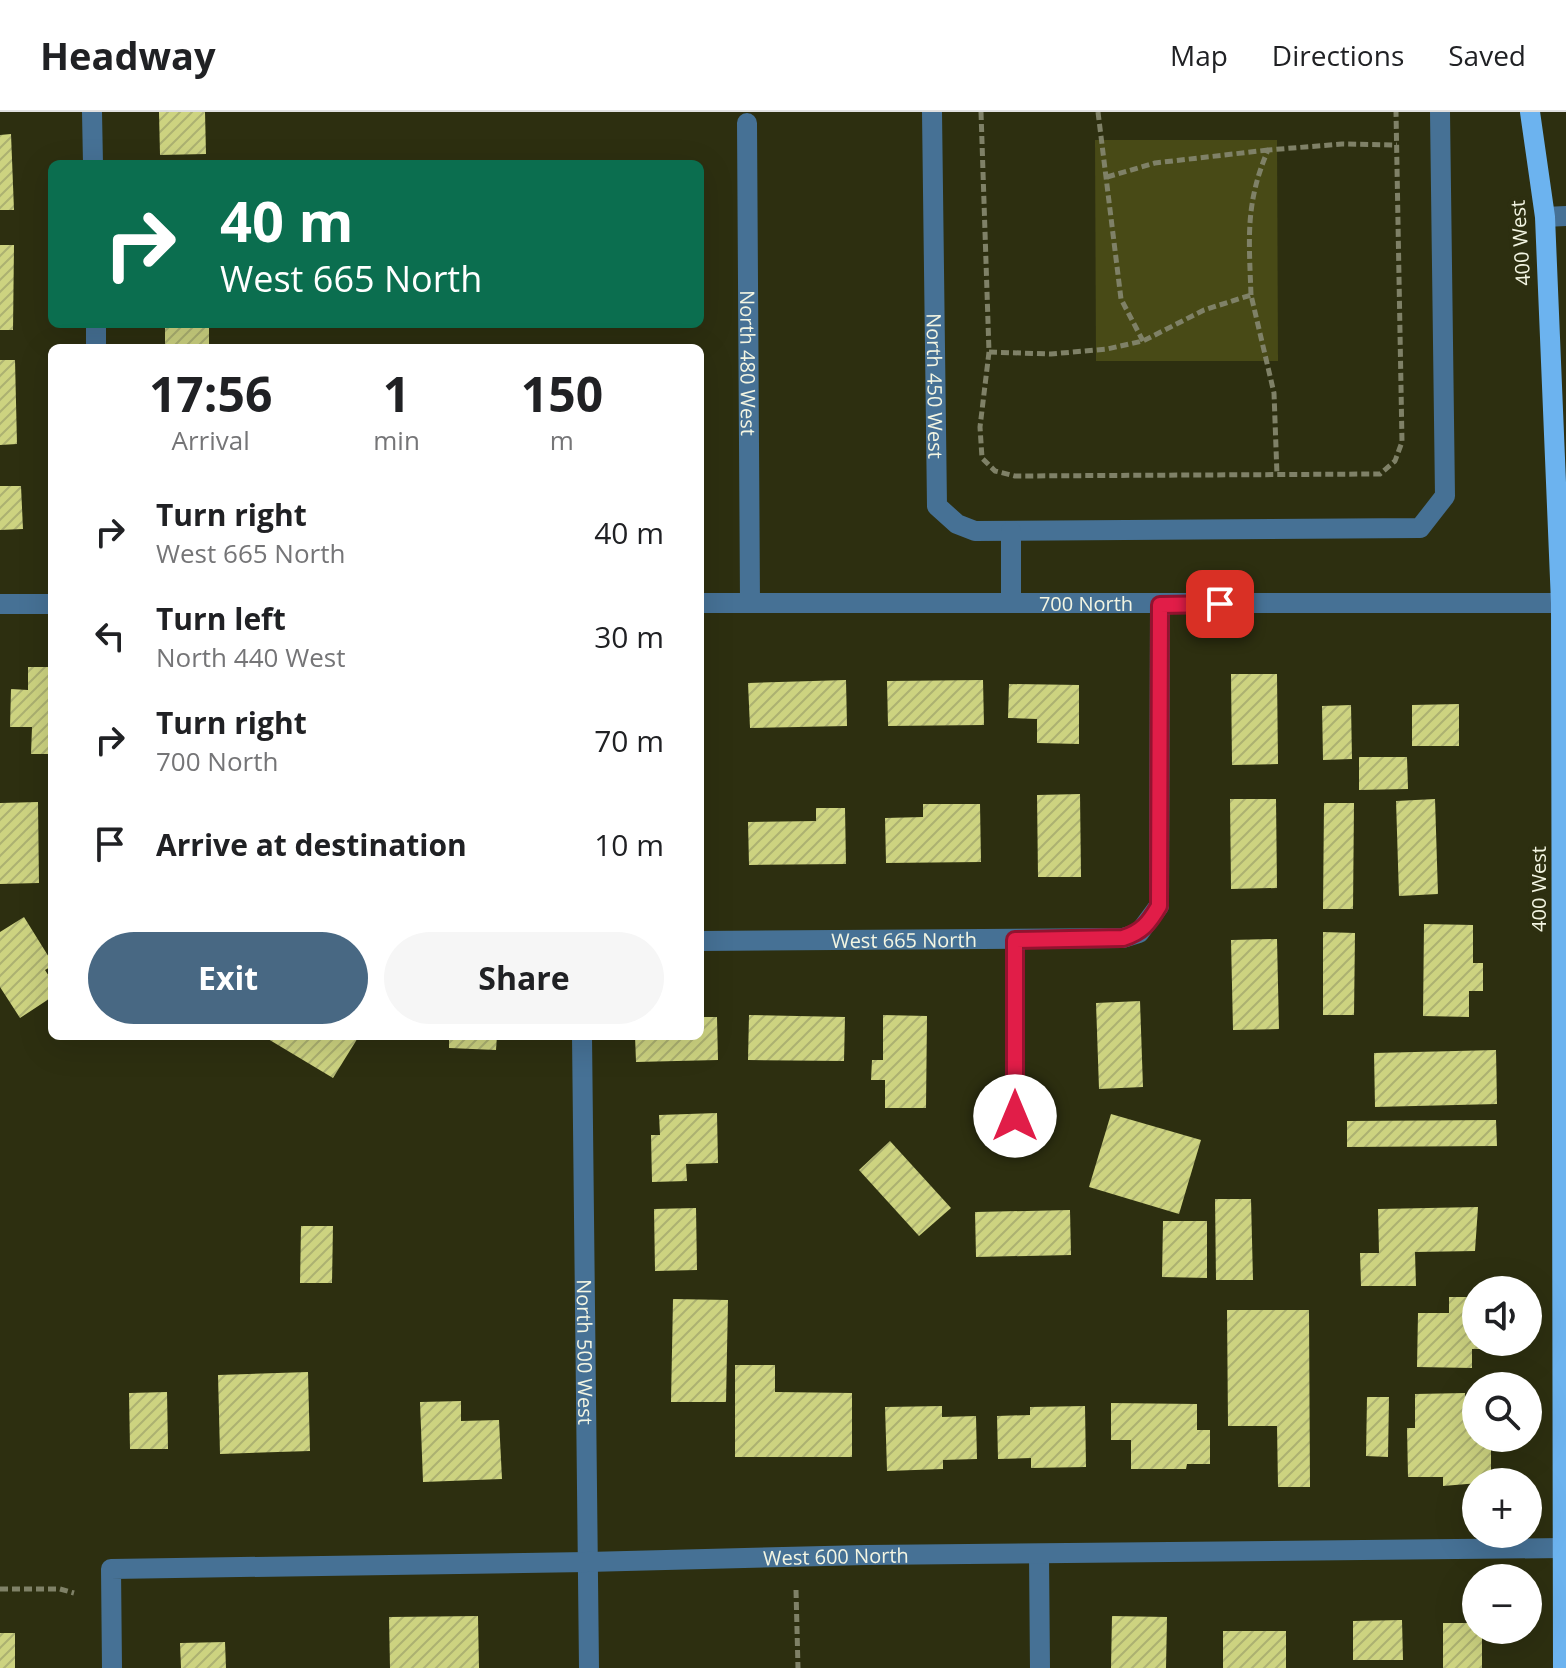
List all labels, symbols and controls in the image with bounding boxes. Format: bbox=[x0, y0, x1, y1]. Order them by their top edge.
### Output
text: Headway bbox=[40, 29, 216, 81]
text: Map bbox=[1170, 36, 1228, 74]
text: Directions bbox=[1272, 36, 1404, 74]
text: Saved bbox=[1448, 36, 1526, 74]
text: 40 m bbox=[220, 182, 354, 258]
icon: right bbox=[88, 192, 192, 296]
street label: 400 West bbox=[1504, 199, 1536, 287]
text: West 665 North bbox=[220, 254, 482, 303]
street label: North 480 West bbox=[735, 290, 762, 436]
street label: North 450 West bbox=[921, 313, 950, 459]
text: 17:56 bbox=[149, 361, 272, 426]
text: 1 bbox=[383, 361, 410, 426]
text: 150 bbox=[521, 361, 603, 426]
text: Arrival bbox=[171, 422, 250, 458]
text: min bbox=[373, 422, 420, 458]
text: m bbox=[550, 422, 574, 458]
text: Turn right bbox=[156, 494, 307, 535]
icon: right bbox=[88, 510, 132, 554]
text: 40 m bbox=[594, 512, 664, 553]
text: West 665 North bbox=[156, 535, 345, 571]
pin bbox=[1186, 570, 1254, 638]
icon: arrive bbox=[1198, 582, 1242, 626]
street label: 700 North bbox=[1039, 590, 1133, 617]
text: Turn left bbox=[156, 598, 286, 639]
icon: left bbox=[88, 614, 132, 658]
text: 30 m bbox=[594, 616, 664, 657]
text: North 440 West bbox=[156, 639, 345, 675]
text: Turn right bbox=[156, 702, 307, 743]
icon: right bbox=[88, 718, 132, 762]
text: 70 m bbox=[594, 720, 664, 761]
text: 700 North bbox=[156, 743, 278, 779]
icon: arrive bbox=[88, 822, 132, 866]
text: Arrive at destination bbox=[156, 824, 467, 865]
text: 10 m bbox=[594, 824, 664, 865]
street label: 400 West bbox=[1525, 846, 1552, 932]
street label: West 665 North bbox=[831, 926, 977, 954]
button: Exit bbox=[88, 932, 368, 1024]
button: Share bbox=[384, 932, 664, 1024]
position arrow bbox=[973, 1074, 1057, 1158]
map controls bbox=[1462, 1276, 1542, 1644]
button: sound bbox=[1462, 1276, 1542, 1356]
street label: North 500 West bbox=[571, 1279, 600, 1425]
button: search bbox=[1462, 1372, 1542, 1452]
button: + bbox=[1462, 1468, 1542, 1548]
street label: West 600 North bbox=[763, 1541, 909, 1571]
button: − bbox=[1462, 1564, 1542, 1644]

